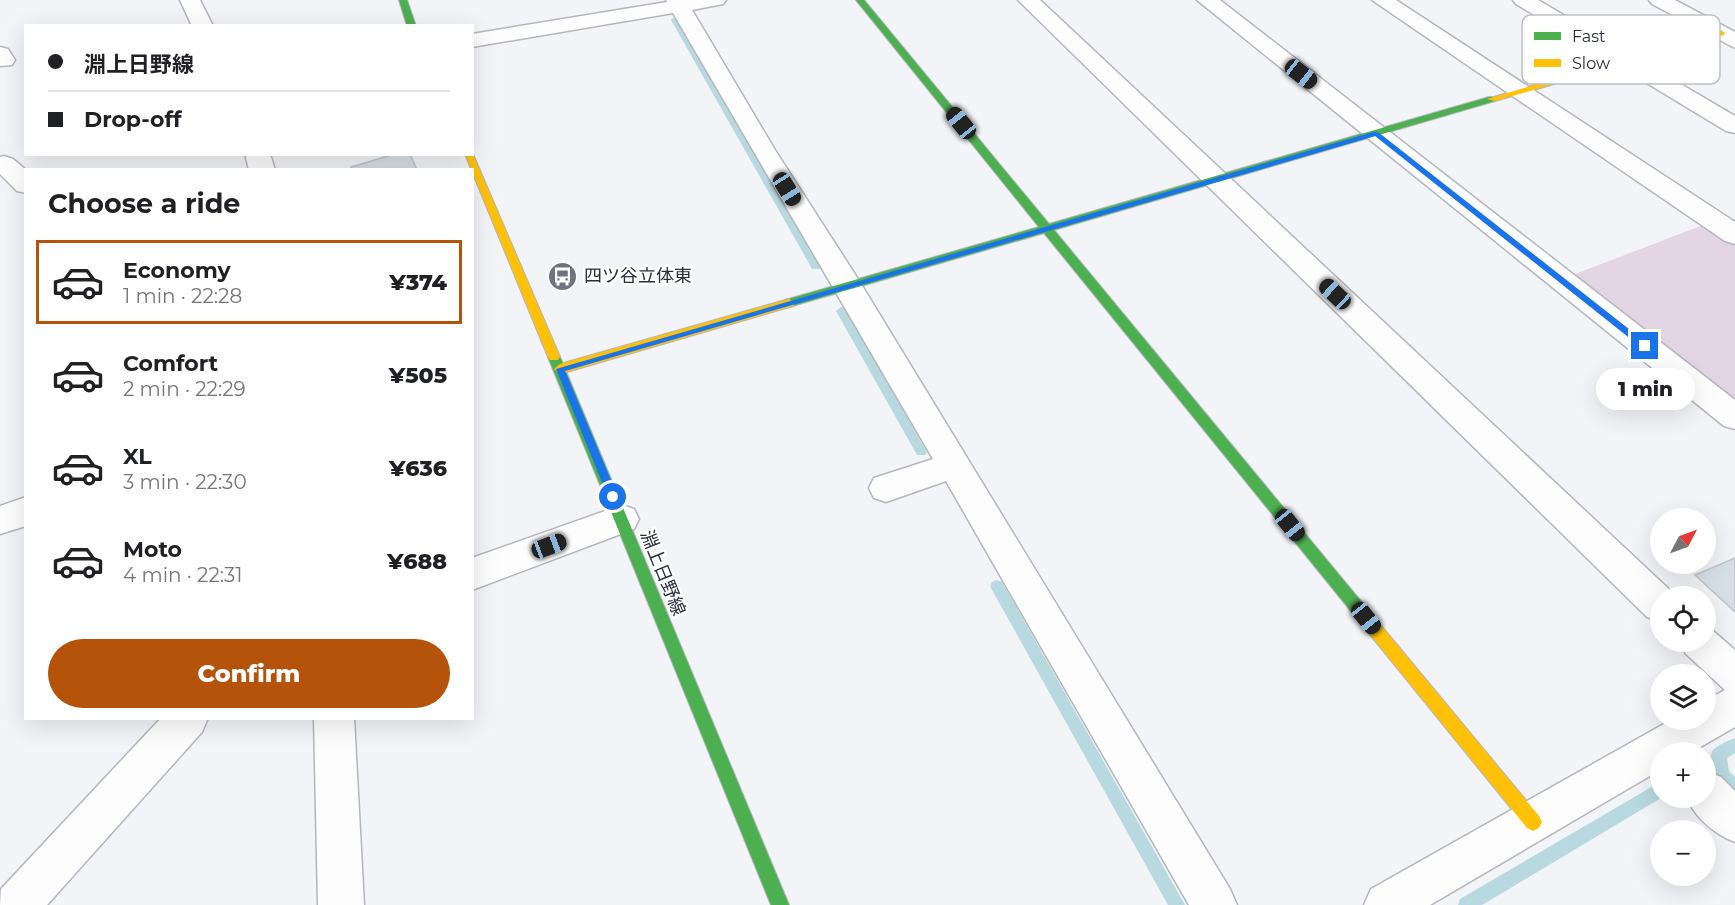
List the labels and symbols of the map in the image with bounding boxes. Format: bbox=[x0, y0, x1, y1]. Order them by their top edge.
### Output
legend bbox=[1522, 15, 1720, 84]
text: Fast bbox=[1572, 27, 1606, 46]
text: Slow bbox=[1572, 54, 1610, 73]
car bbox=[1281, 56, 1321, 92]
car bbox=[943, 103, 979, 143]
car bbox=[770, 169, 804, 209]
bus stop icon: 四ツ谷立体東 bbox=[547, 260, 579, 292]
place label: 四ツ谷立体東 bbox=[584, 265, 692, 287]
car bbox=[1316, 275, 1354, 313]
route end bbox=[1631, 332, 1658, 359]
callout: 1 min bbox=[1596, 367, 1694, 409]
route start bbox=[599, 483, 626, 510]
car bbox=[1272, 505, 1308, 545]
north arrow bbox=[1650, 508, 1716, 574]
street label: 淵上日野線 bbox=[636, 527, 690, 619]
car bbox=[529, 531, 569, 561]
car bbox=[1348, 598, 1384, 638]

